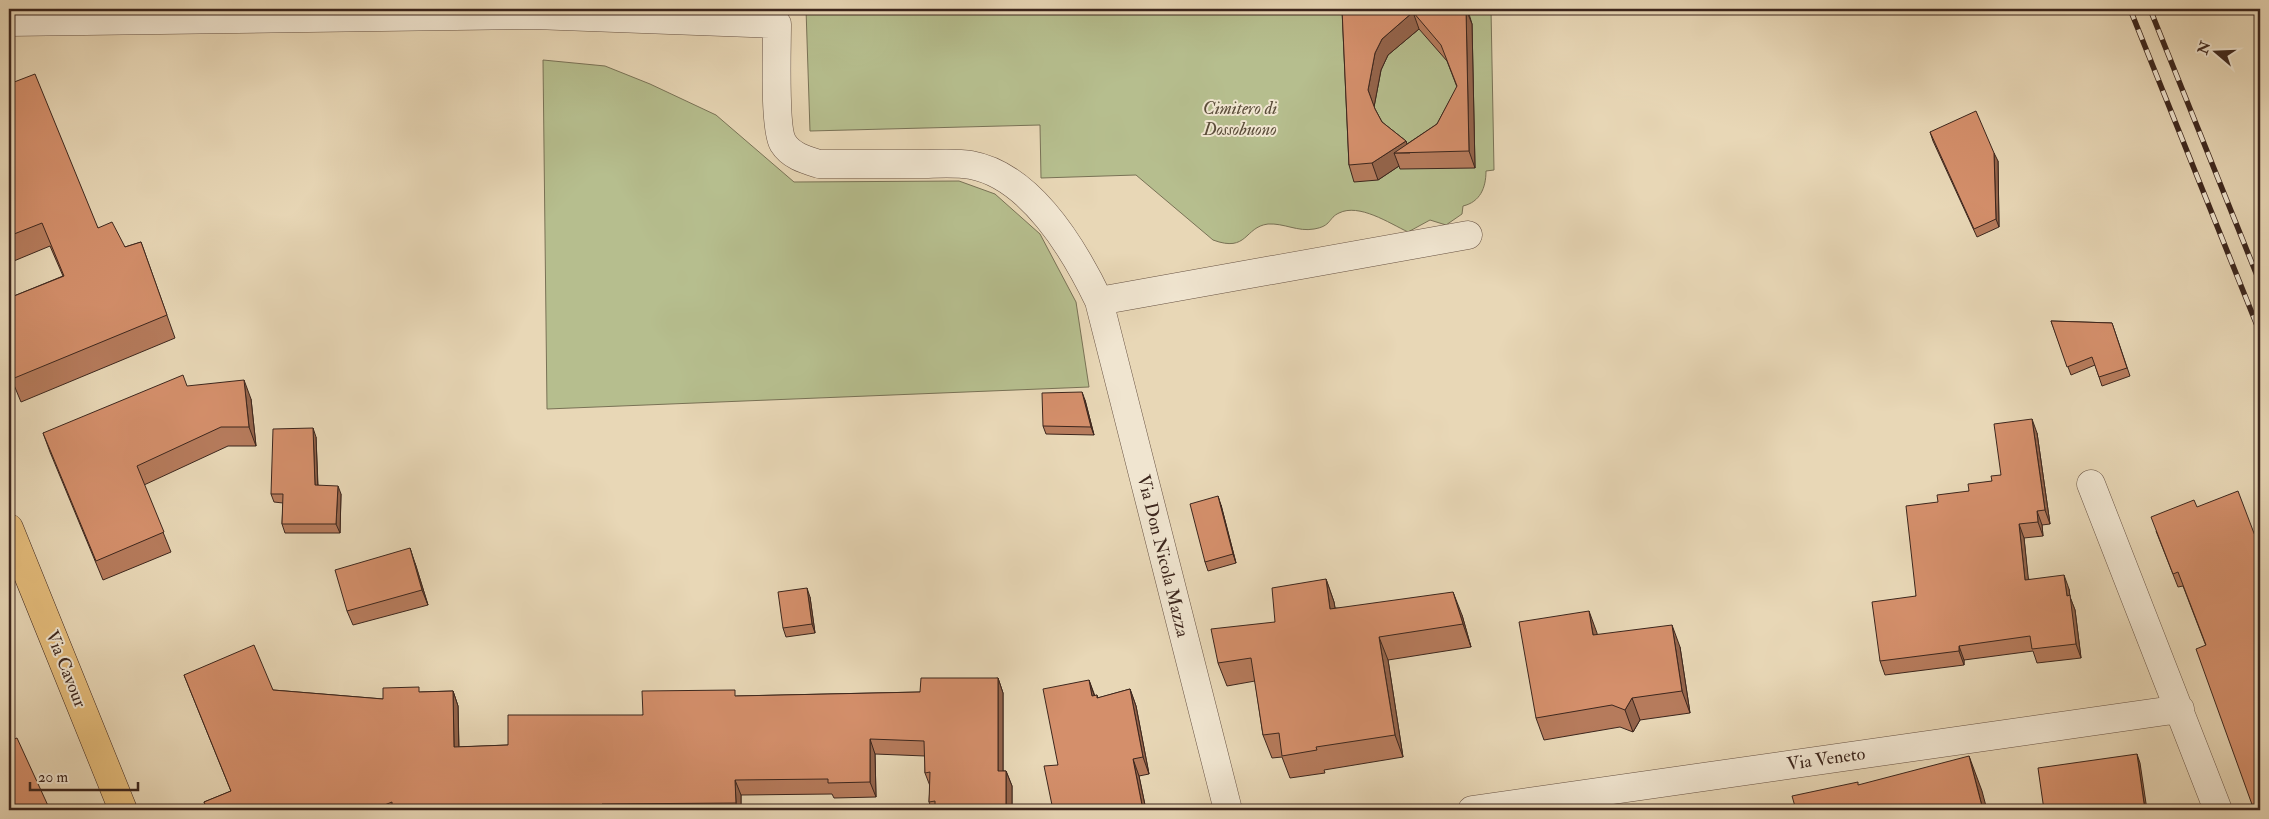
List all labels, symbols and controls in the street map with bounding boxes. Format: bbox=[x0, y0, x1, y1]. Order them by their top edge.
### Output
north arrow bbox=[2192, 28, 2242, 78]
text: N bbox=[2194, 39, 2214, 58]
park label: Cimitero di Dossobuono bbox=[1202, 97, 1277, 141]
street label: Via Don Nicola Mazza bbox=[1132, 472, 1194, 640]
street label: Via Cavour bbox=[40, 627, 92, 711]
street label: Via Veneto bbox=[1785, 742, 1867, 776]
scale bar bbox=[30, 759, 138, 791]
text: 20 m bbox=[38, 768, 68, 787]

